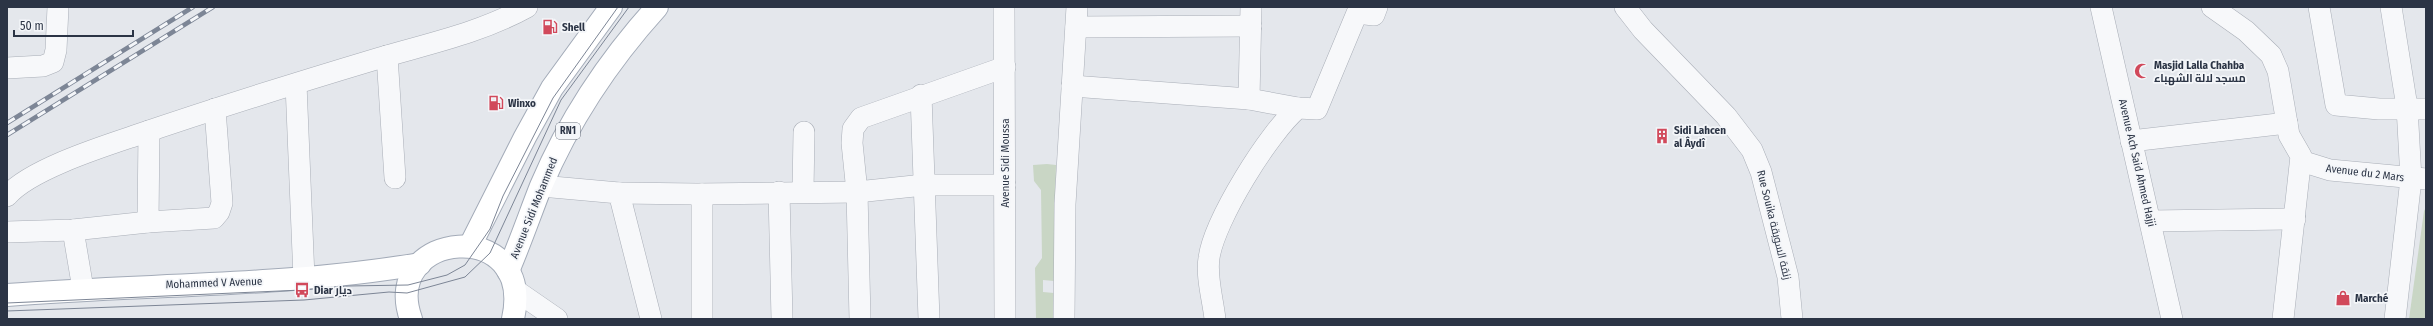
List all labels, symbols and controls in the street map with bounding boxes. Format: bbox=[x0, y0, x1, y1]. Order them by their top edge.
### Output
scale bar bbox=[14, 12, 133, 38]
fuel station icon: Shell bbox=[541, 18, 559, 36]
text: 50 m bbox=[20, 19, 44, 33]
place label: Shell bbox=[562, 21, 586, 34]
place label: Masjid Lalla Chahba مسجد لالة الشهباء bbox=[2154, 59, 2246, 86]
mosque icon: Masjid Lalla Chahba مسجد لالة الشهباء bbox=[2133, 62, 2151, 80]
fuel station icon: Winxo bbox=[487, 94, 505, 112]
place label: Winxo bbox=[508, 97, 536, 110]
street label: Avenue Ach Said Ahmed Hajji bbox=[2116, 98, 2158, 228]
street label: Avenue Sidi Moussa bbox=[999, 118, 1012, 208]
road number: RN1 bbox=[556, 123, 580, 139]
place label: Sidi Lahcen al Âydî bbox=[1674, 124, 1726, 150]
building icon: Sidi Lahcen al Âydî bbox=[1653, 127, 1671, 145]
street label: Avenue Sidi Mohammed bbox=[508, 155, 560, 261]
street label: Avenue du 2 Mars bbox=[2325, 162, 2405, 184]
street label: Rue Souika زنقة السويقة bbox=[1754, 169, 1794, 281]
street label: Mohammed V Avenue bbox=[165, 275, 263, 291]
bus stop icon: Diar ديار bbox=[293, 281, 311, 299]
place label: Diar ديار bbox=[314, 284, 352, 297]
shop icon: Marché bbox=[2334, 289, 2352, 307]
place label: Marché bbox=[2355, 292, 2389, 305]

